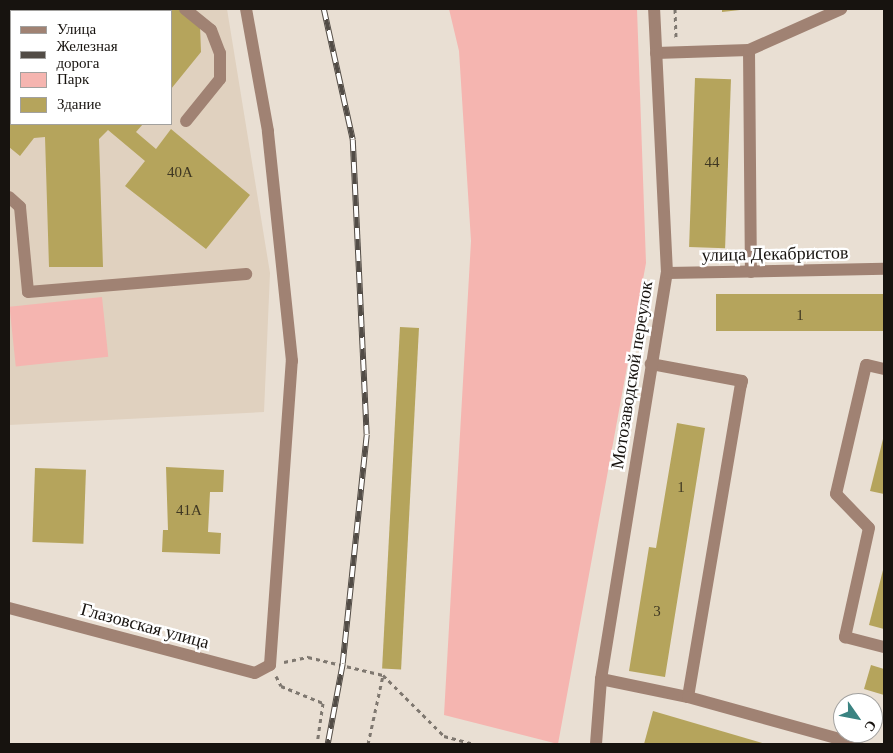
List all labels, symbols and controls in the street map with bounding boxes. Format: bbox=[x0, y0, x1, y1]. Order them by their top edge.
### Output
legend bbox=[10, 10, 172, 125]
text: Улица bbox=[57, 21, 96, 37]
text: Железная дорога bbox=[56, 38, 118, 71]
text: Парк bbox=[57, 71, 89, 87]
text: Здание bbox=[57, 96, 101, 112]
house number: 44 bbox=[704, 154, 720, 172]
house number: 40А bbox=[167, 164, 193, 182]
street label: улица Декабристов bbox=[701, 242, 849, 266]
street label: Мотозаводской переулок bbox=[606, 279, 658, 471]
house number: 1 bbox=[796, 307, 804, 325]
house number: 1 bbox=[677, 479, 685, 497]
house number: 41А bbox=[176, 502, 202, 520]
street label: Глазовская улица bbox=[78, 598, 212, 654]
house number: 3 bbox=[653, 603, 661, 621]
north arrow bbox=[833, 693, 883, 743]
text: С bbox=[861, 718, 879, 734]

